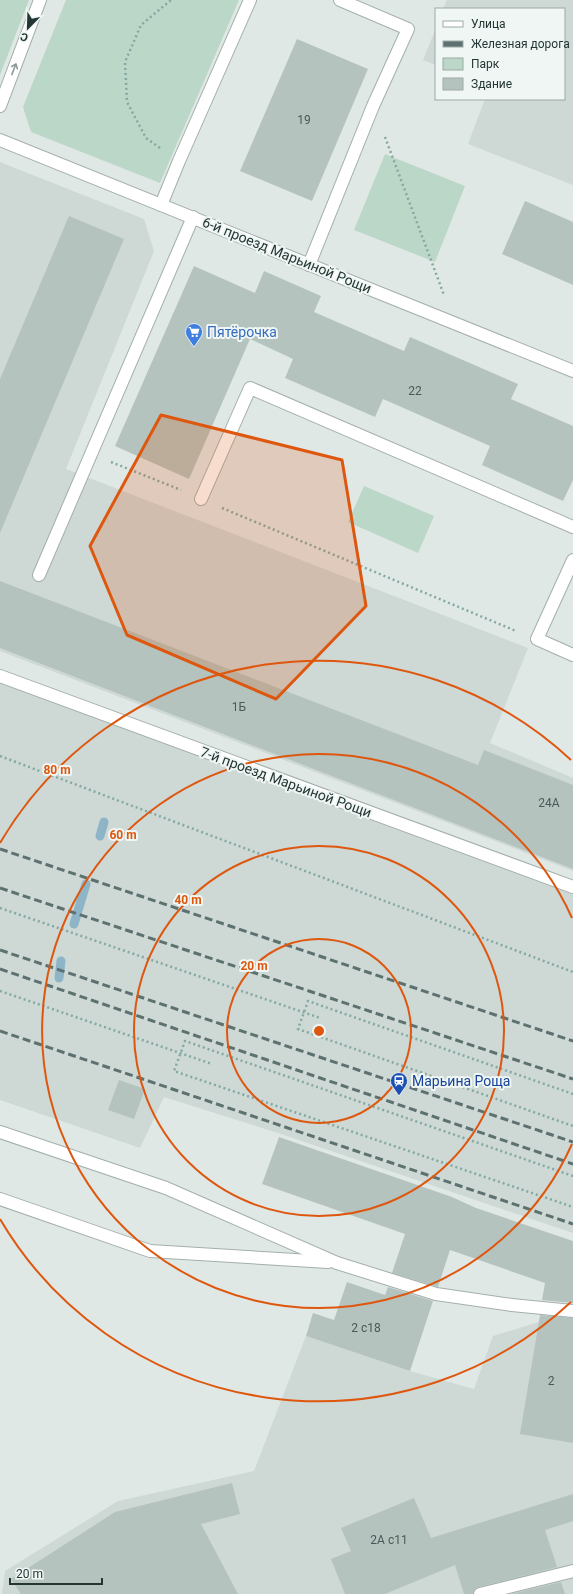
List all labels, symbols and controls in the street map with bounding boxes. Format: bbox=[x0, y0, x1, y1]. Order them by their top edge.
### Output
north arrow bbox=[8, 8, 48, 48]
legend bbox=[435, 8, 565, 100]
text: Улица bbox=[471, 17, 506, 31]
text: С bbox=[18, 29, 30, 44]
text: Железная дорога bbox=[471, 37, 570, 51]
text: Парк bbox=[471, 57, 500, 71]
one-way arrow bbox=[10, 64, 18, 76]
text: Здание bbox=[471, 77, 512, 91]
house number: 19 bbox=[297, 113, 311, 127]
street label: 6-й проезд Марьиной Рощи bbox=[200, 214, 374, 296]
supermarket icon: Пятёрочка bbox=[184, 322, 204, 347]
place label: Пятёрочка bbox=[207, 324, 277, 340]
house number: 22 bbox=[408, 384, 422, 398]
house number: 1Б bbox=[232, 700, 247, 714]
street label: 7-й проезд Марьиной Рощи bbox=[198, 744, 374, 820]
text: 80 m bbox=[43, 763, 71, 777]
house number: 24А bbox=[538, 796, 560, 810]
text: 60 m bbox=[109, 828, 137, 842]
text: 40 m bbox=[174, 893, 202, 907]
text: 20 m bbox=[240, 959, 268, 973]
centre of rings bbox=[312, 1024, 326, 1038]
station icon: Марьина Роща bbox=[389, 1071, 409, 1096]
place label: Марьина Роща bbox=[412, 1073, 510, 1089]
house number: 2 с18 bbox=[351, 1321, 381, 1335]
house number: 2 bbox=[548, 1374, 555, 1388]
house number: 2А с11 bbox=[370, 1533, 408, 1547]
scale bar bbox=[10, 1560, 102, 1586]
text: 20 m bbox=[16, 1567, 43, 1581]

